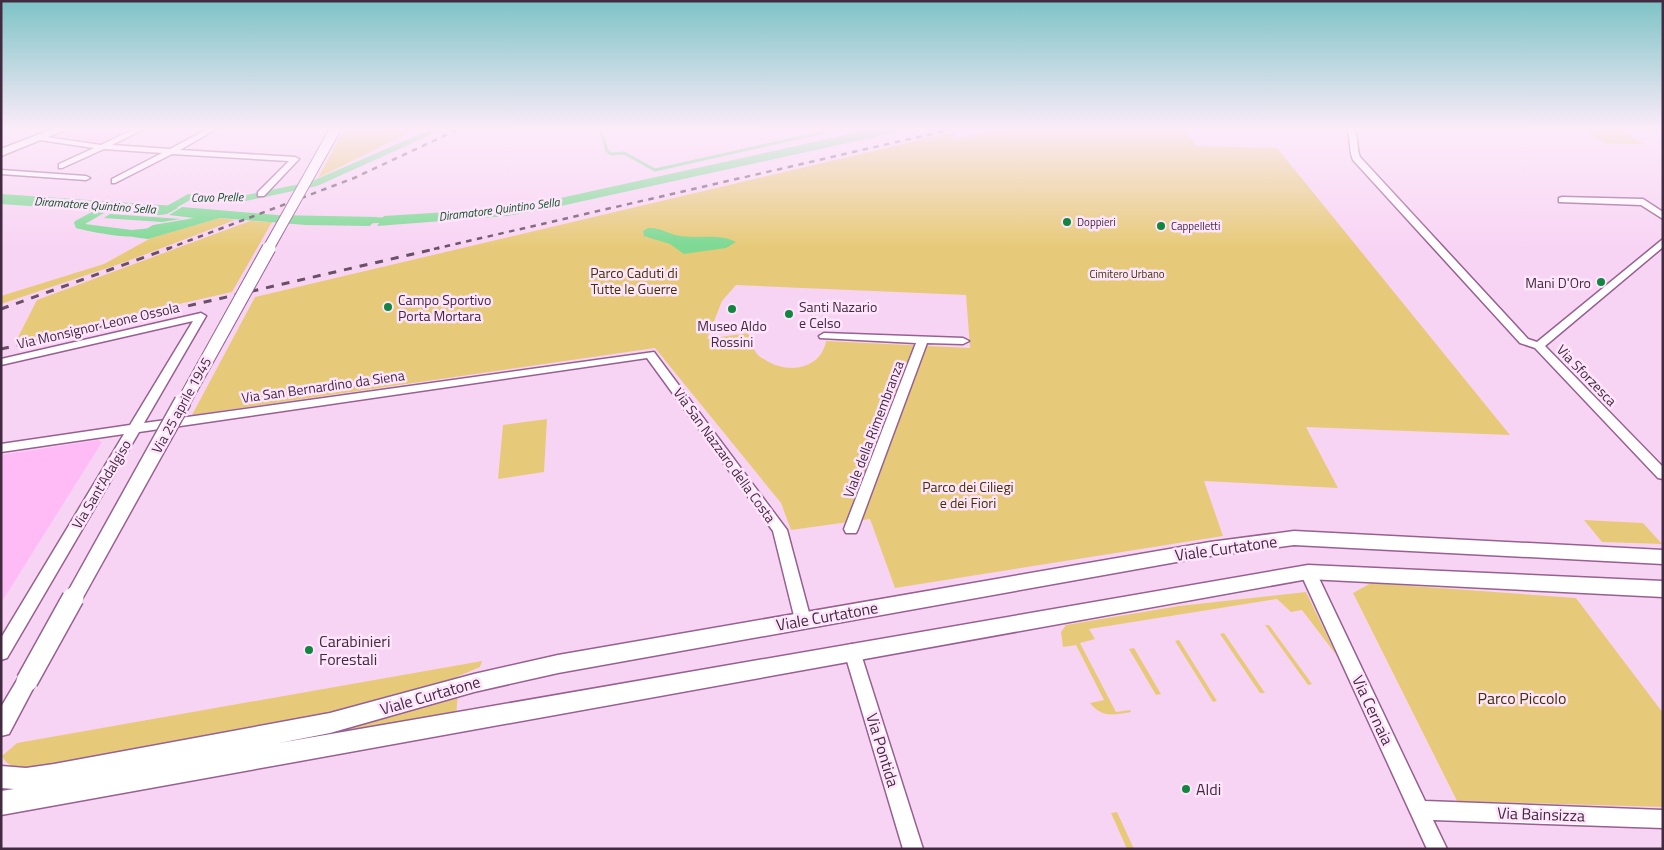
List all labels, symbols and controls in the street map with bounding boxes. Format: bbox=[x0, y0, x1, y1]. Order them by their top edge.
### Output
water label: Cavo Prelle bbox=[191, 187, 245, 207]
water label: Diramatore Quintino Sella bbox=[34, 191, 157, 219]
water label: Diramatore Quintino Sella bbox=[437, 192, 562, 226]
place label: Doppieri bbox=[1077, 214, 1116, 230]
marker: Doppieri bbox=[1061, 216, 1073, 228]
place label: Cappelletti bbox=[1171, 218, 1220, 234]
marker: Cappelletti bbox=[1155, 220, 1167, 232]
park label: Parco Caduti di Tutte le Guerre bbox=[590, 262, 678, 299]
park label: Cimitero Urbano bbox=[1089, 266, 1165, 282]
place label: Mani D'Oro bbox=[1525, 272, 1591, 293]
marker: Mani D'Oro bbox=[1595, 276, 1607, 288]
place label: Campo Sportivo Porta Mortara bbox=[398, 289, 491, 326]
street label: Via Monsignor Leone Ossola bbox=[15, 296, 181, 354]
place label: Santi Nazario e Celso bbox=[799, 296, 877, 333]
marker: Campo Sportivo Porta Mortara bbox=[382, 301, 394, 313]
marker: Museo Aldo Rossini bbox=[726, 303, 738, 315]
marker: Santi Nazario e Celso bbox=[783, 308, 795, 320]
place label: Museo Aldo Rossini bbox=[697, 315, 767, 352]
street label: Via Sforzesca bbox=[1552, 339, 1622, 411]
street label: Via 25 aprile 1945 bbox=[146, 353, 216, 457]
street label: Viale della Rimembranza bbox=[837, 358, 909, 500]
street label: Via San Bernardino da Siena bbox=[240, 364, 406, 408]
street label: Via San Nazzaro della Costa bbox=[669, 383, 781, 527]
street label: Via Sant'Adalgiso bbox=[66, 435, 136, 533]
park label: Parco dei Ciliegi e dei Fiori bbox=[922, 476, 1014, 513]
street label: Viale Curtatone bbox=[1173, 529, 1279, 567]
street label: Viale Curtatone bbox=[774, 595, 880, 637]
place label: Carabinieri Forestali bbox=[319, 629, 390, 671]
marker: Carabinieri Forestali bbox=[303, 644, 315, 656]
street label: Viale Curtatone bbox=[377, 669, 483, 721]
street label: Via Cernaia bbox=[1346, 671, 1400, 749]
park label: Parco Piccolo bbox=[1478, 686, 1567, 710]
street label: Via Pontida bbox=[860, 710, 906, 790]
place label: Aldi bbox=[1196, 777, 1221, 801]
marker: Aldi bbox=[1180, 783, 1192, 795]
street label: Via Bainsizza bbox=[1497, 800, 1585, 828]

